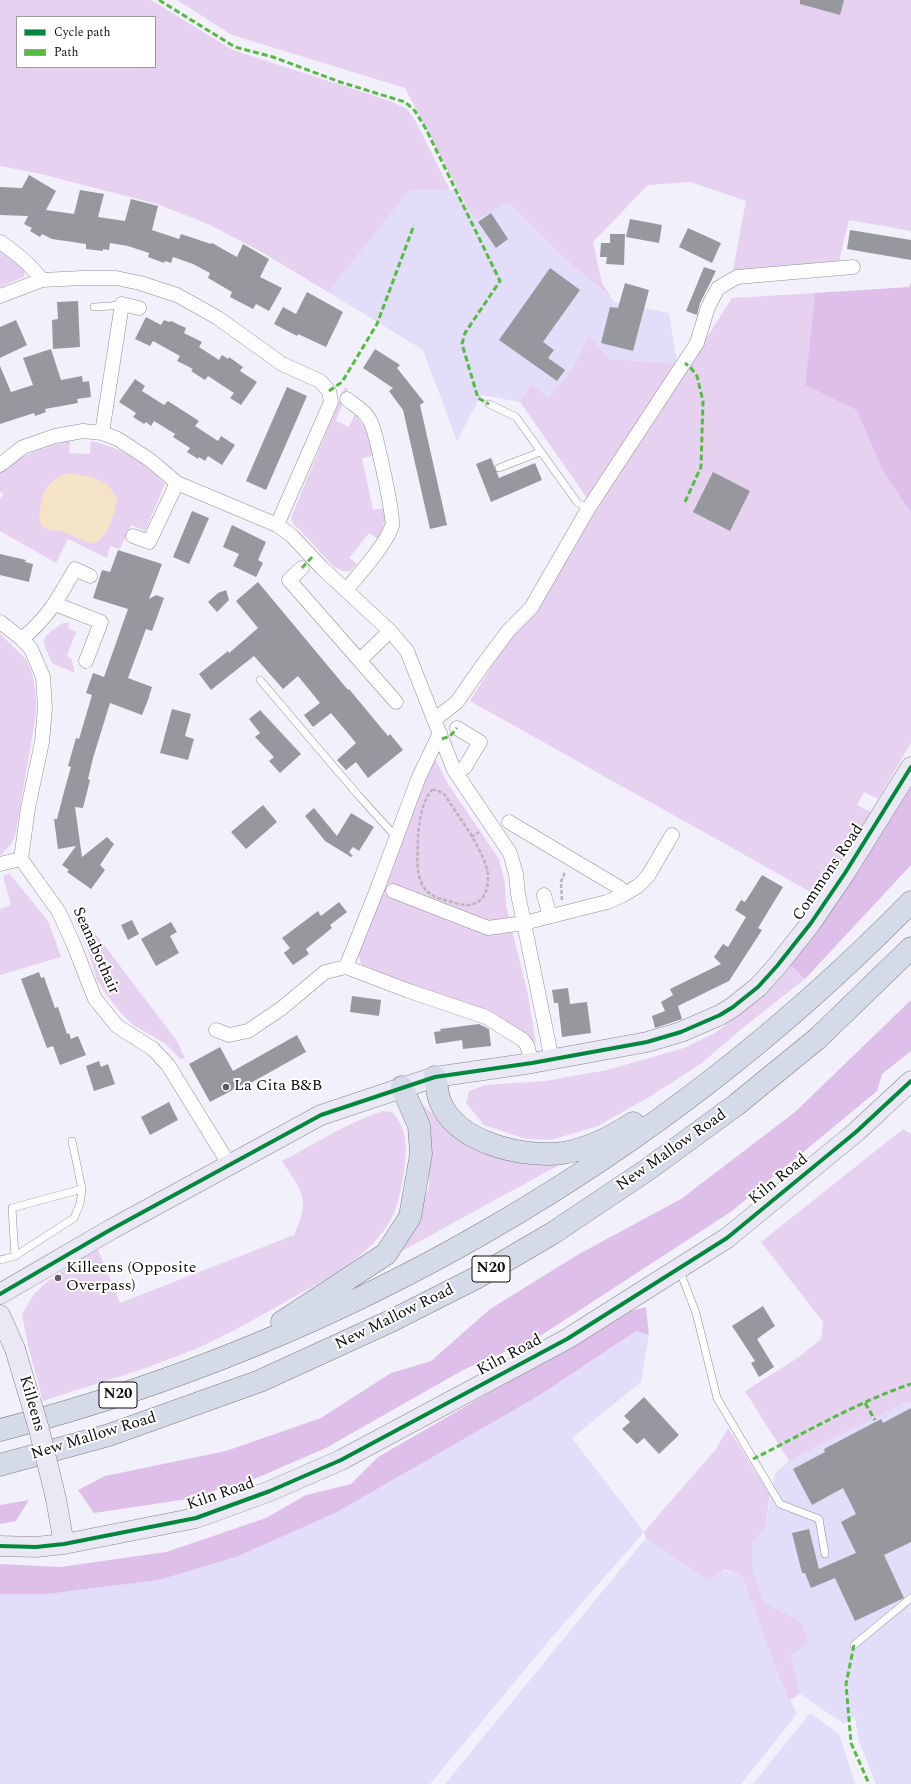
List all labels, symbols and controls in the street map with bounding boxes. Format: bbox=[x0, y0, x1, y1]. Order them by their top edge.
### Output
legend bbox=[16, 16, 156, 68]
text: Cycle path bbox=[54, 23, 111, 42]
text: Path bbox=[54, 43, 79, 62]
street label: Commons Road bbox=[790, 821, 868, 925]
street label: Seanabothair bbox=[67, 905, 123, 997]
place label: La Cita B&B bbox=[234, 1077, 322, 1097]
marker: La Cita B&B bbox=[221, 1082, 231, 1092]
street label: New Mallow Road bbox=[613, 1106, 731, 1196]
street label: Kiln Road bbox=[746, 1150, 812, 1210]
road number: N20 bbox=[472, 1256, 510, 1282]
place label: Killeens (Opposite Overpass) bbox=[66, 1259, 196, 1297]
marker: Killeens (Opposite Overpass) bbox=[53, 1273, 63, 1283]
street label: New Mallow Road bbox=[332, 1281, 458, 1355]
street label: Kiln Road bbox=[474, 1331, 546, 1381]
street label: Killeens bbox=[14, 1374, 48, 1434]
road number: N20 bbox=[99, 1382, 137, 1408]
street label: New Mallow Road bbox=[29, 1409, 159, 1465]
street label: Kiln Road bbox=[185, 1474, 257, 1516]

